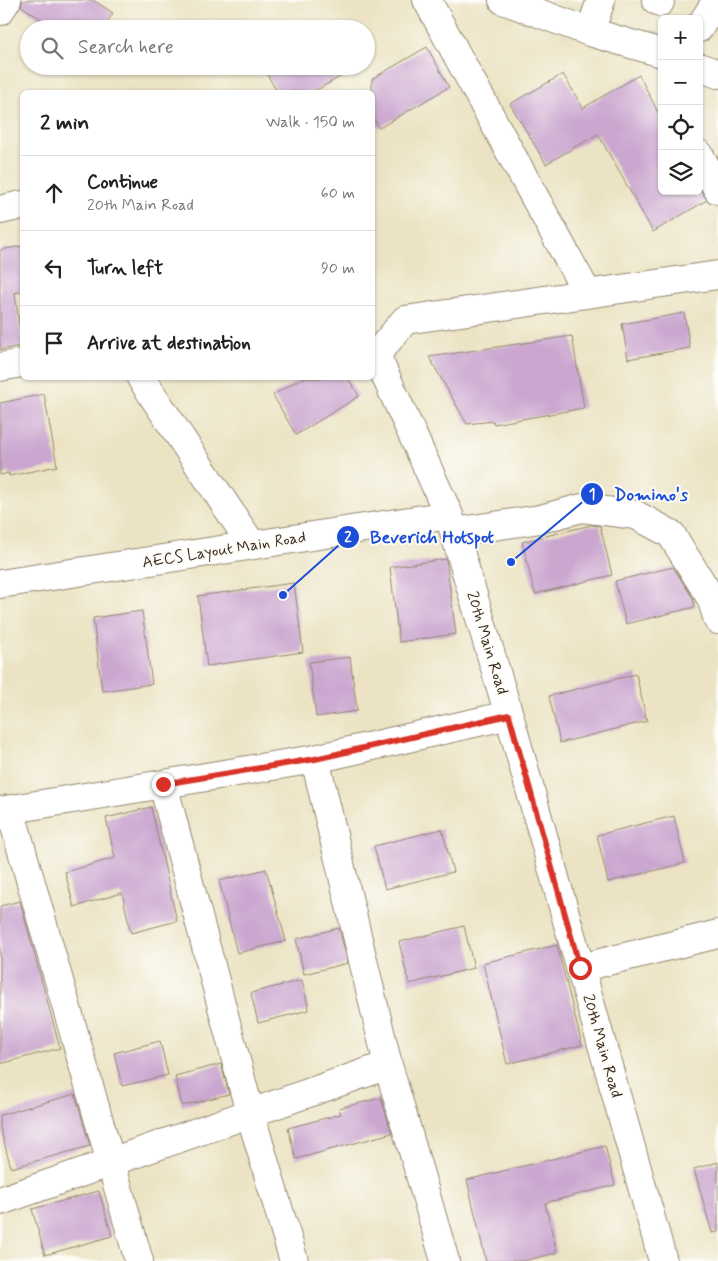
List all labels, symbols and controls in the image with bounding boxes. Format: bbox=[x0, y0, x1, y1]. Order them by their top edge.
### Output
map controls bbox=[658, 15, 703, 195]
button: + bbox=[658, 15, 703, 60]
search box bbox=[20, 20, 375, 75]
icon: search bbox=[38, 34, 66, 62]
text: Search here bbox=[78, 35, 174, 60]
button: − bbox=[658, 60, 703, 105]
button: locate bbox=[658, 105, 703, 150]
text: 2 min bbox=[40, 109, 89, 137]
text: Walk · 150 m bbox=[266, 112, 355, 133]
button: layers bbox=[658, 150, 703, 195]
text: Continue bbox=[87, 170, 158, 195]
icon: ahead bbox=[40, 179, 68, 207]
text: 60 m bbox=[321, 183, 355, 204]
text: 20th Main Road bbox=[87, 195, 194, 216]
icon: left bbox=[40, 254, 68, 282]
text: Turn left bbox=[87, 256, 163, 281]
text: 90 m bbox=[321, 258, 355, 279]
icon: arrive bbox=[40, 329, 68, 357]
text: Arrive at destination bbox=[87, 331, 251, 356]
callout: Domino's bbox=[579, 477, 698, 510]
text: Domino's bbox=[614, 483, 688, 507]
text: 1 bbox=[589, 485, 595, 505]
callout: Beverich Hotspot bbox=[335, 520, 504, 553]
text: Beverich Hotspot bbox=[370, 526, 494, 550]
street label: AECS Layout Main Road bbox=[141, 527, 307, 573]
text: 2 bbox=[344, 528, 352, 548]
street label: 20th Main Road bbox=[461, 589, 513, 697]
route end bbox=[152, 773, 175, 796]
route start bbox=[569, 957, 592, 980]
street label: 20th Main Road bbox=[577, 992, 627, 1100]

